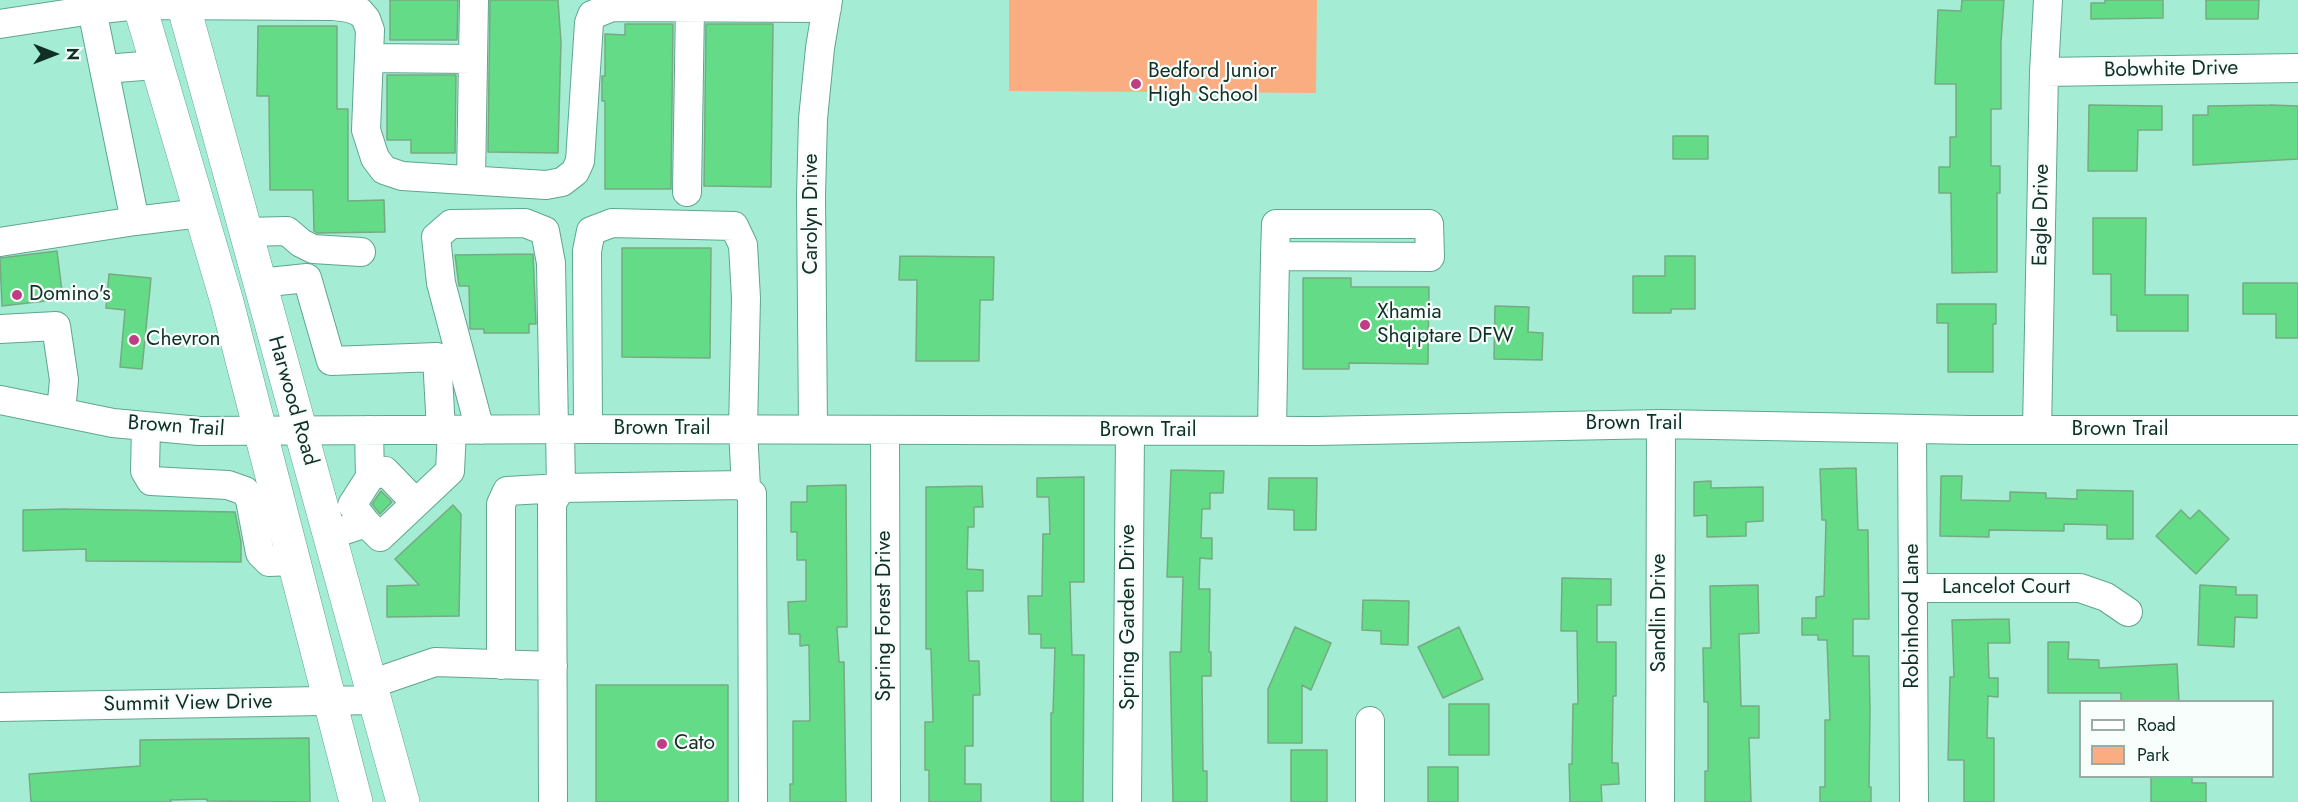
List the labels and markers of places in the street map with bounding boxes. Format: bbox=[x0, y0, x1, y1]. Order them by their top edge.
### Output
place label: Bedford Junior High School bbox=[1148, 59, 1277, 109]
marker: Bedford Junior High School bbox=[1129, 77, 1143, 91]
place label: Domino's bbox=[29, 282, 111, 308]
marker: Domino's bbox=[10, 288, 24, 302]
place label: Xhamia Shqiptare DFW bbox=[1377, 300, 1514, 350]
marker: Xhamia Shqiptare DFW bbox=[1358, 318, 1372, 332]
place label: Chevron bbox=[146, 327, 221, 353]
marker: Chevron bbox=[127, 333, 141, 347]
place label: Cato bbox=[674, 731, 715, 757]
marker: Cato bbox=[655, 737, 669, 751]

